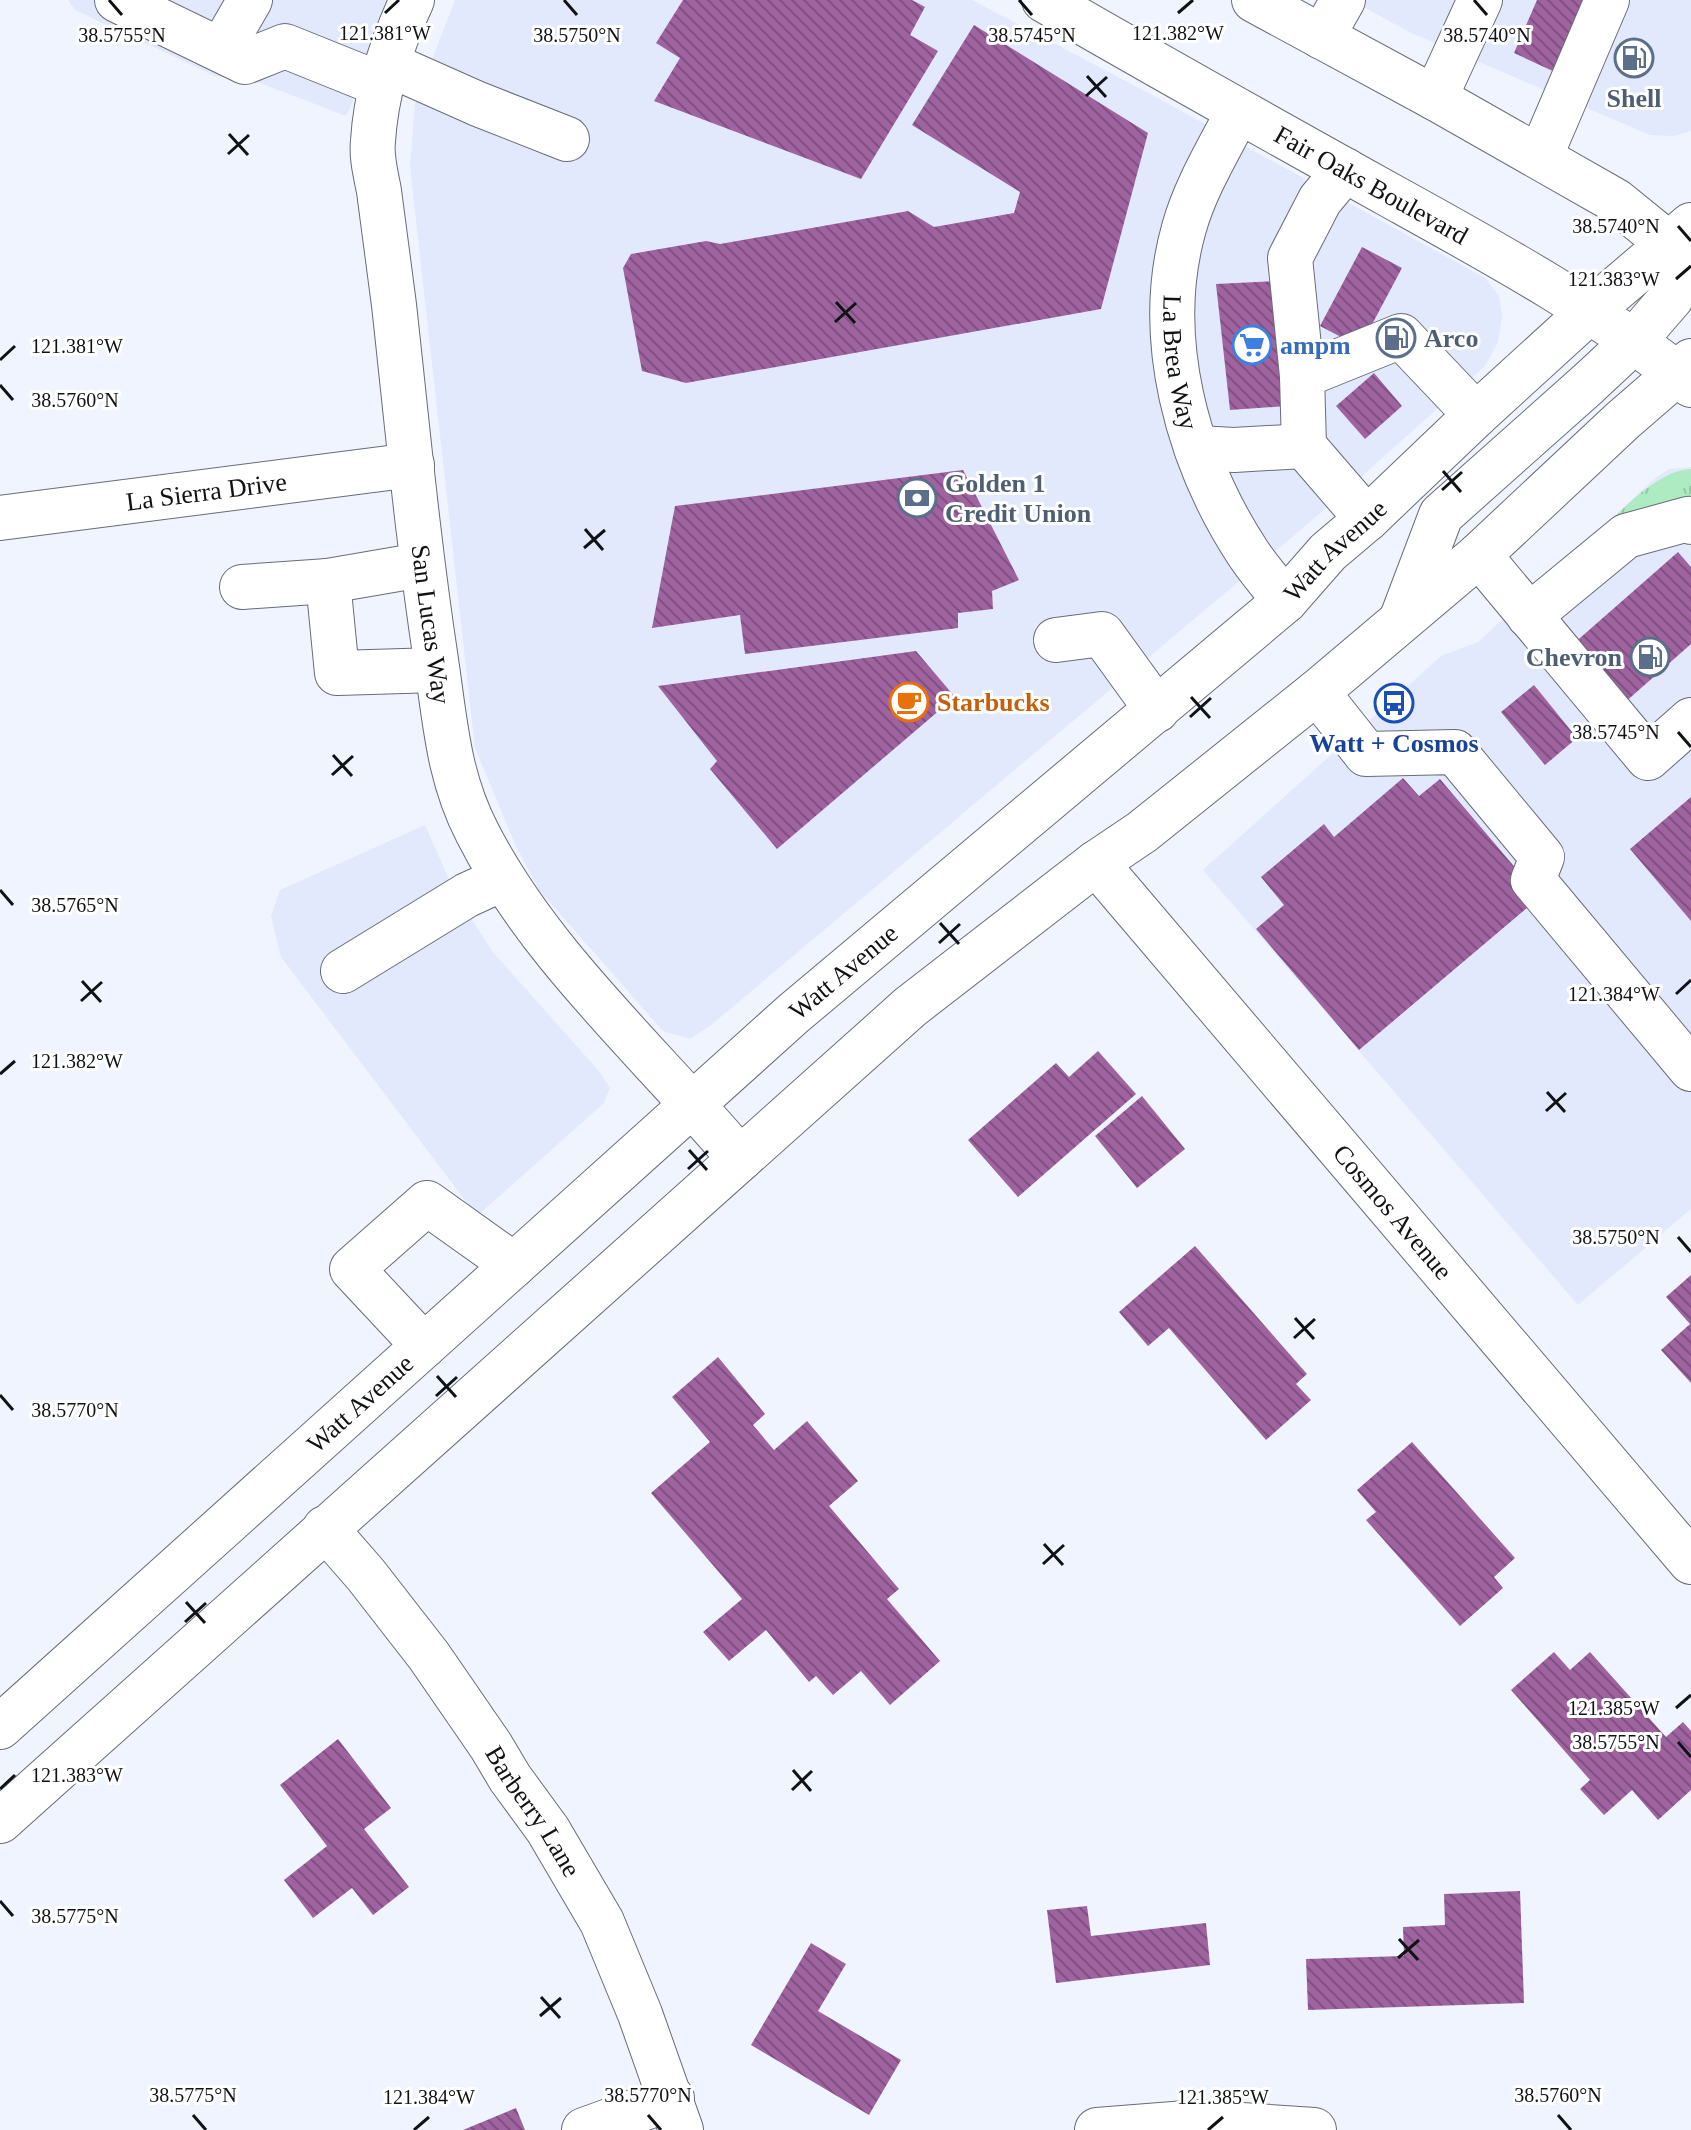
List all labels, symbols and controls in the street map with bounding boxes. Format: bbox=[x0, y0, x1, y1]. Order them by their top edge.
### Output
text: 121.381°W bbox=[339, 22, 431, 44]
text: 121.382°W bbox=[1132, 22, 1224, 44]
text: 38.5755°N bbox=[78, 24, 166, 46]
text: 38.5750°N bbox=[533, 24, 621, 46]
text: 38.5745°N bbox=[988, 24, 1076, 46]
text: 38.5740°N bbox=[1443, 24, 1531, 46]
fuel station icon: Shell bbox=[1613, 37, 1655, 79]
place label: Shell bbox=[1607, 84, 1661, 113]
street label: Fair Oaks Boulevard bbox=[1269, 120, 1473, 251]
text: 38.5740°N bbox=[1572, 215, 1660, 237]
text: 121.383°W bbox=[1568, 268, 1660, 290]
street label: La Brea Way bbox=[1157, 294, 1203, 433]
fuel station icon: Arco bbox=[1375, 317, 1417, 359]
supermarket icon: ampm bbox=[1231, 324, 1273, 366]
place label: Arco bbox=[1424, 324, 1478, 353]
place label: ampm bbox=[1280, 331, 1351, 360]
text: 121.381°W bbox=[31, 335, 123, 357]
text: 38.5760°N bbox=[31, 389, 119, 411]
street label: La Sierra Drive bbox=[124, 467, 288, 517]
place label: Golden 1 Credit Union bbox=[945, 469, 1092, 528]
bank icon: Golden 1 Credit Union bbox=[896, 477, 938, 519]
street label: Watt Avenue bbox=[1278, 494, 1393, 607]
street label: San Lucas Way bbox=[405, 543, 456, 706]
fuel station icon: Chevron bbox=[1629, 636, 1671, 678]
place label: Chevron bbox=[1526, 643, 1623, 672]
cafe icon: Starbucks bbox=[888, 681, 930, 723]
bus stop icon: Watt + Cosmos bbox=[1373, 682, 1415, 724]
place label: Starbucks bbox=[937, 688, 1050, 717]
text: 38.5745°N bbox=[1572, 721, 1660, 743]
place label: Watt + Cosmos bbox=[1309, 729, 1479, 758]
text: 38.5765°N bbox=[31, 894, 119, 916]
street label: Watt Avenue bbox=[783, 918, 904, 1026]
text: 121.384°W bbox=[1568, 983, 1660, 1005]
text: 121.382°W bbox=[31, 1050, 123, 1072]
street label: Cosmos Avenue bbox=[1327, 1139, 1458, 1285]
text: 38.5750°N bbox=[1572, 1226, 1660, 1248]
street label: Watt Avenue bbox=[301, 1349, 419, 1459]
text: 38.5770°N bbox=[31, 1399, 119, 1421]
text: 121.385°W bbox=[1568, 1697, 1660, 1719]
text: 38.5755°N bbox=[1572, 1731, 1660, 1753]
street label: Barberry Lane bbox=[479, 1741, 586, 1882]
text: 121.383°W bbox=[31, 1764, 123, 1786]
text: 38.5775°N bbox=[31, 1905, 119, 1927]
text: 38.5775°N bbox=[149, 2084, 237, 2106]
text: 38.5770°N bbox=[604, 2084, 692, 2106]
text: 38.5760°N bbox=[1514, 2084, 1602, 2106]
text: 121.384°W bbox=[383, 2086, 475, 2108]
text: 121.385°W bbox=[1177, 2086, 1269, 2108]

